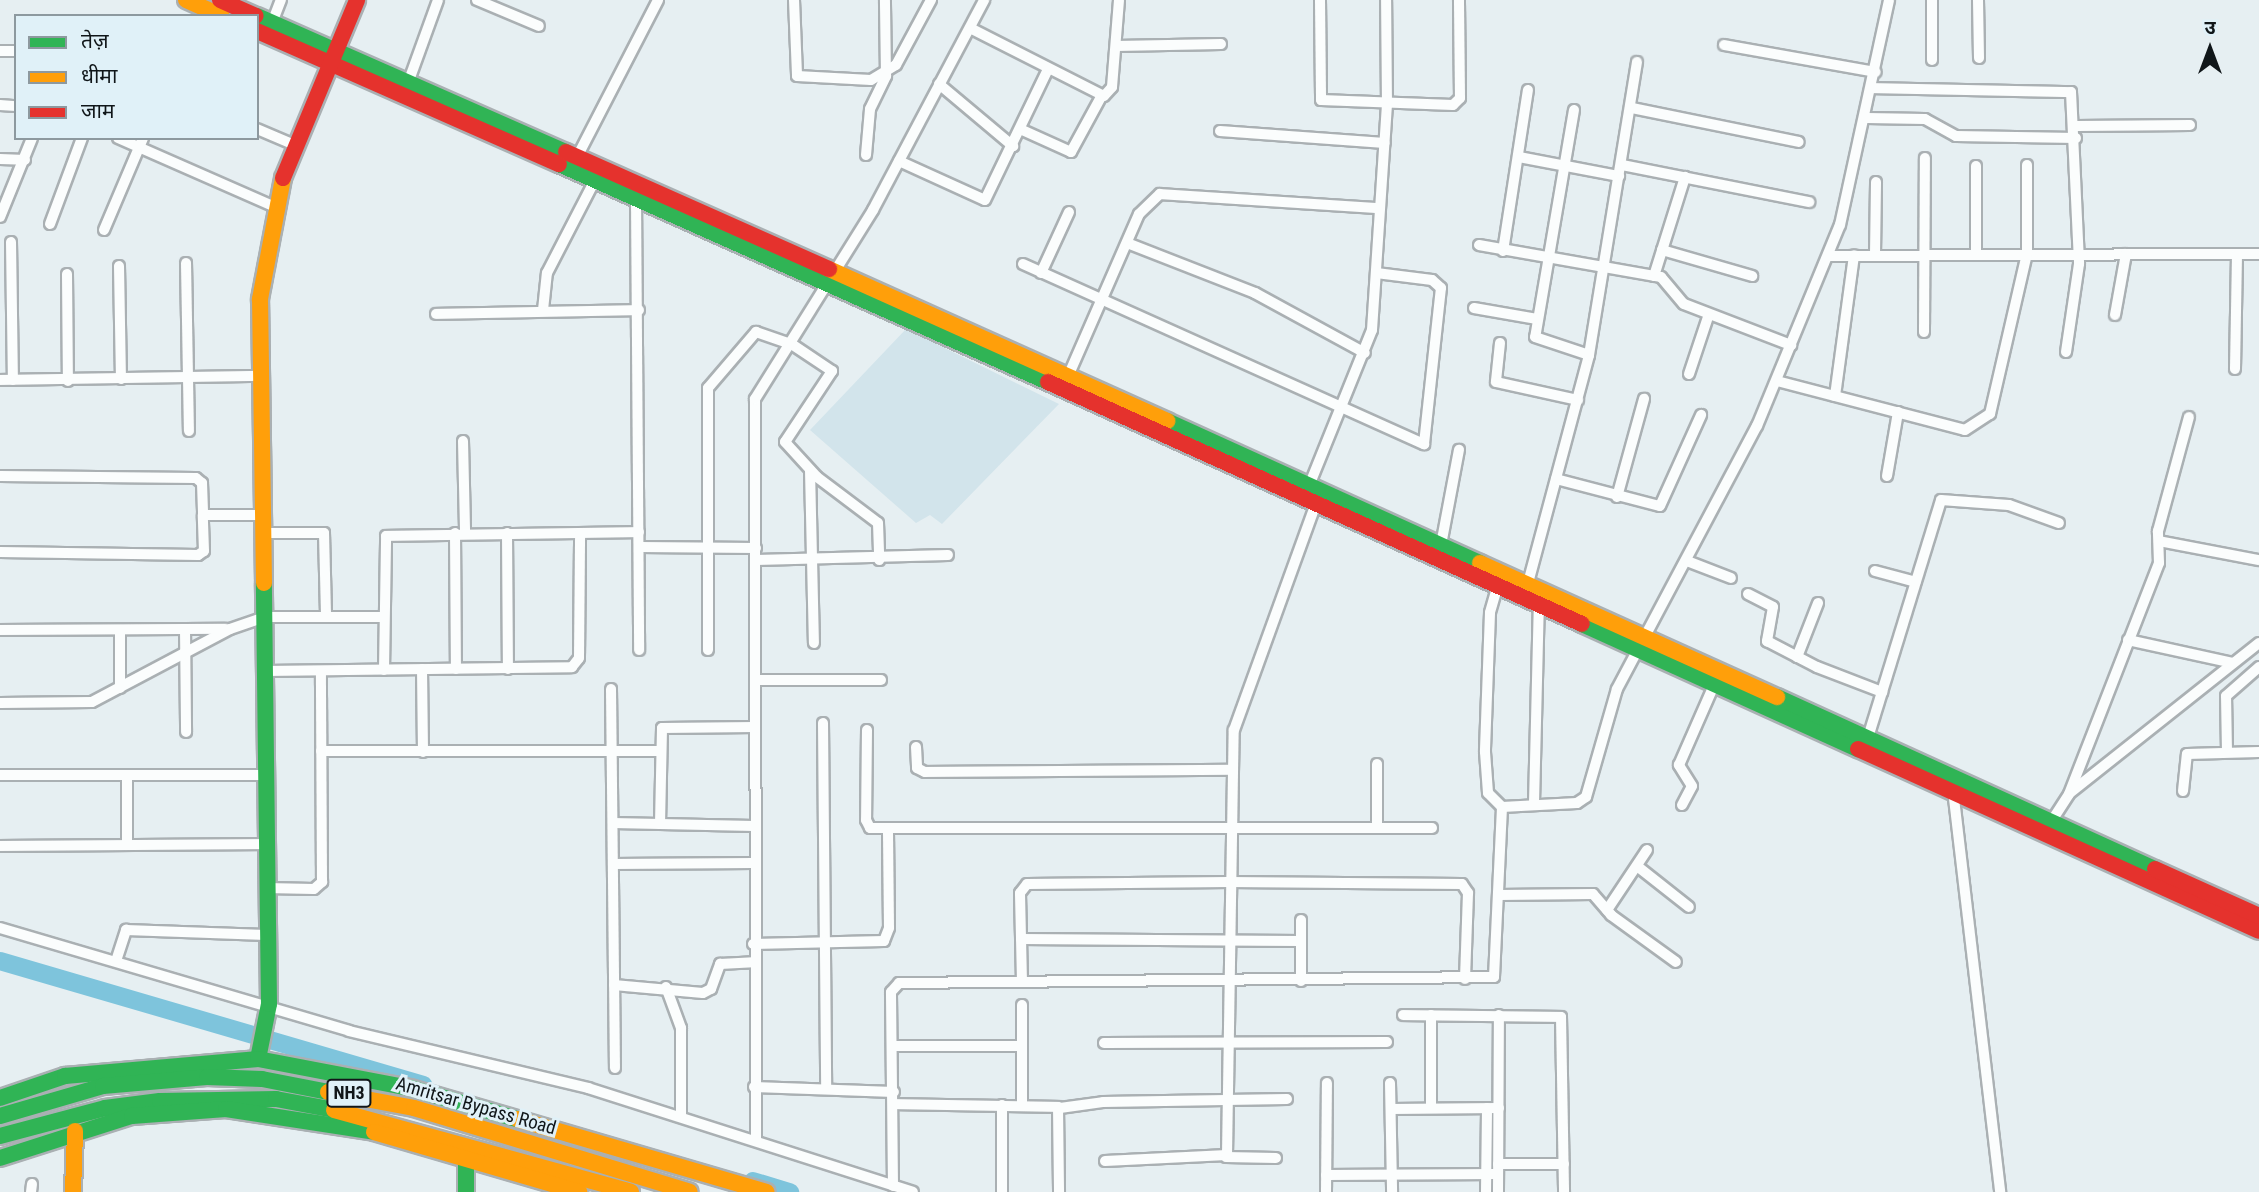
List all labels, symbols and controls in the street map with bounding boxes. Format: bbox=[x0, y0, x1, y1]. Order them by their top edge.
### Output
legend bbox=[14, 14, 259, 140]
north arrow bbox=[2175, 14, 2245, 84]
text: उ bbox=[2204, 16, 2216, 39]
text: तेज़ bbox=[81, 29, 109, 53]
text: धीमा bbox=[81, 64, 117, 88]
text: जाम bbox=[81, 99, 115, 123]
street label: Amritsar Bypass Road bbox=[393, 1072, 559, 1140]
road number: NH3 bbox=[326, 1078, 372, 1108]

